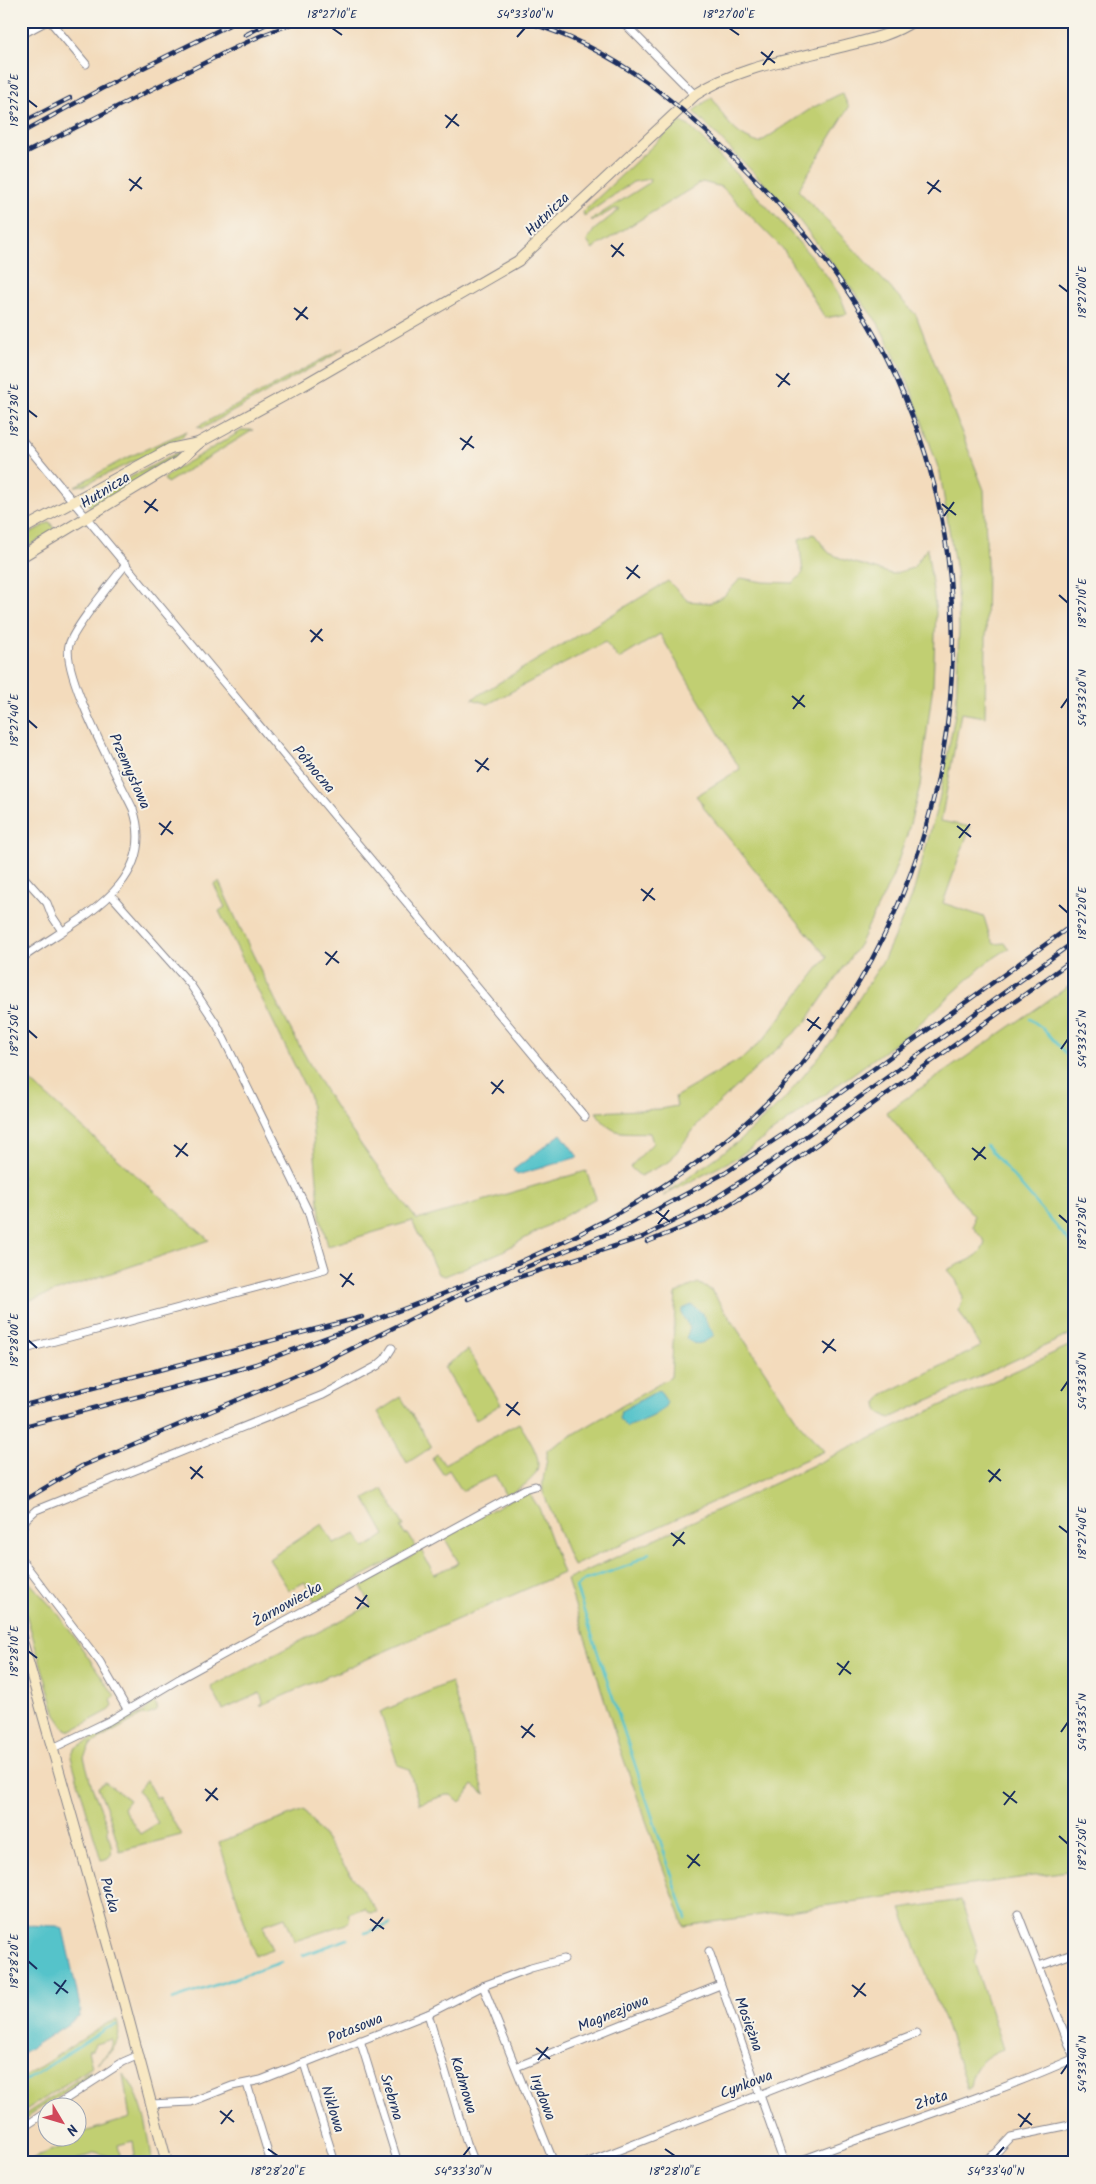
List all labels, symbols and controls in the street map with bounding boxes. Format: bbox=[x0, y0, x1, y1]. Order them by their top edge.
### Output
text: 18°27'10"E bbox=[307, 5, 358, 24]
text: 54°33'00"N bbox=[497, 5, 553, 24]
text: 18°27'00"E bbox=[703, 5, 756, 24]
text: 18°27'20"E bbox=[5, 72, 24, 127]
street label: Hutnicza bbox=[520, 187, 576, 242]
text: 18°27'00"E bbox=[1073, 265, 1092, 318]
text: 18°27'30"E bbox=[5, 382, 24, 437]
street label: Hutnicza bbox=[76, 466, 135, 516]
text: 18°27'10"E bbox=[1073, 577, 1092, 628]
text: 54°33'20"N bbox=[1073, 669, 1092, 727]
text: 18°27'40"E bbox=[5, 693, 24, 746]
street label: Przemysłowa bbox=[102, 729, 157, 813]
street label: Północna bbox=[286, 740, 341, 799]
text: 18°27'20"E bbox=[1073, 885, 1092, 940]
text: 18°27'50"E bbox=[5, 1003, 24, 1056]
text: 54°33'25"N bbox=[1073, 1010, 1092, 1068]
text: 18°27'30"E bbox=[1073, 1195, 1092, 1250]
text: 18°28'00"E bbox=[5, 1312, 24, 1367]
text: 54°33'30"N bbox=[1073, 1352, 1092, 1410]
text: 18°27'40"E bbox=[1073, 1506, 1092, 1559]
street label: Żarnowiecka bbox=[248, 1576, 327, 1634]
text: 18°28'10"E bbox=[5, 1624, 24, 1677]
text: 54°33'35"N bbox=[1073, 1693, 1092, 1751]
text: 18°27'50"E bbox=[1073, 1817, 1092, 1870]
street label: Pucka bbox=[93, 1875, 126, 1916]
text: 18°28'20"E bbox=[5, 1933, 24, 1988]
street label: Magnezjowa bbox=[574, 1989, 653, 2039]
street label: Mosiężna bbox=[727, 1994, 769, 2055]
street label: Potasowa bbox=[324, 2007, 387, 2051]
text: 54°33'40"N bbox=[1073, 2035, 1092, 2093]
street label: Kadmowa bbox=[443, 2053, 483, 2117]
street label: Cynkowa bbox=[716, 2064, 776, 2106]
street label: Srebrna bbox=[373, 2071, 409, 2124]
street label: Irydowa bbox=[522, 2071, 562, 2124]
street label: Niklowa bbox=[313, 2083, 351, 2136]
street label: Złota bbox=[911, 2084, 951, 2118]
north arrow bbox=[38, 2096, 88, 2146]
text: N bbox=[60, 2119, 83, 2140]
text: 18°28'20"E bbox=[251, 2162, 306, 2181]
text: 54°33'30"N bbox=[434, 2162, 492, 2181]
text: 18°28'10"E bbox=[649, 2162, 702, 2181]
text: 54°33'40"N bbox=[967, 2162, 1025, 2181]

